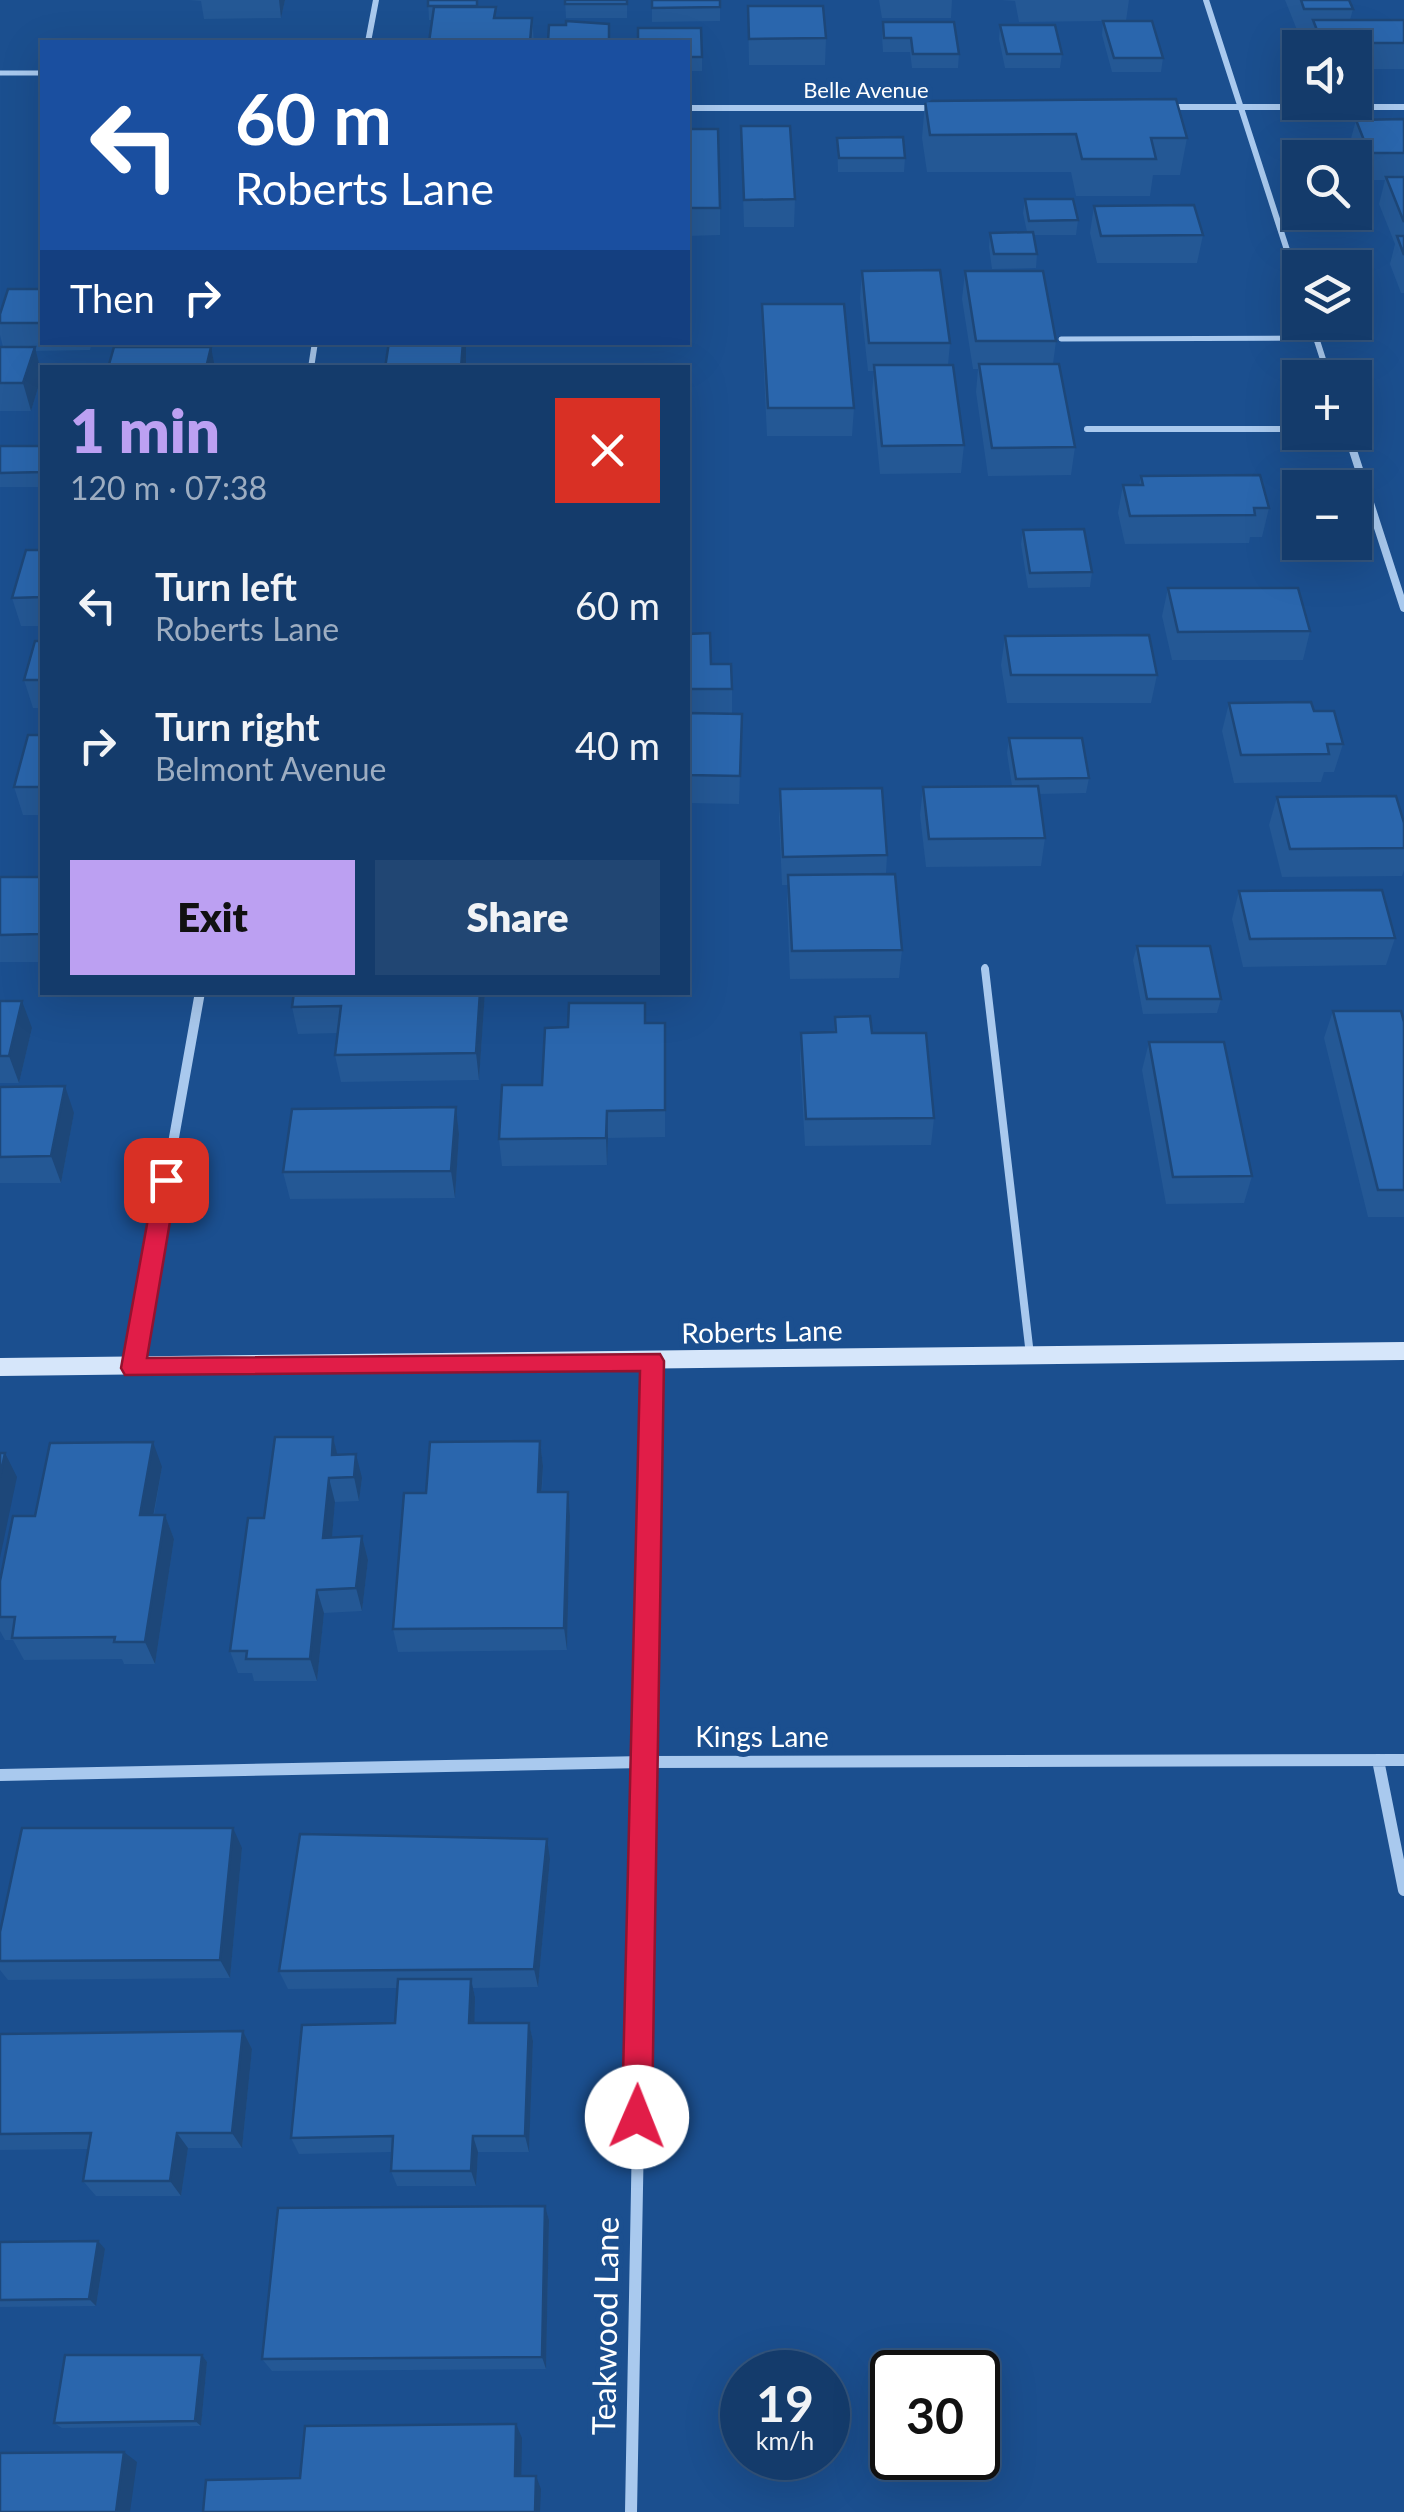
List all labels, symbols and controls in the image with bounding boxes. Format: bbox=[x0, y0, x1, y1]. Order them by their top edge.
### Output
map controls bbox=[1282, 30, 1372, 560]
button: sound bbox=[1282, 30, 1372, 120]
text: 60 m bbox=[235, 76, 392, 160]
street label: Belle Avenue bbox=[803, 76, 929, 103]
icon: left bbox=[70, 80, 200, 210]
button: search bbox=[1282, 140, 1372, 230]
text: Roberts Lane bbox=[235, 161, 494, 215]
button: layers bbox=[1282, 250, 1372, 340]
icon: right bbox=[175, 270, 230, 325]
text: Then bbox=[70, 275, 155, 321]
button: + bbox=[1282, 360, 1372, 450]
text: 1 min bbox=[70, 394, 220, 466]
button: close bbox=[555, 398, 660, 503]
text: 120 m · 07:38 bbox=[70, 468, 267, 507]
button: − bbox=[1282, 470, 1372, 560]
text: Turn left bbox=[155, 563, 297, 609]
icon: left bbox=[70, 578, 125, 633]
text: 60 m bbox=[575, 582, 660, 628]
text: Roberts Lane bbox=[155, 609, 339, 648]
text: Turn right bbox=[155, 703, 320, 749]
icon: right bbox=[70, 718, 125, 773]
text: 40 m bbox=[575, 722, 660, 768]
text: Belmont Avenue bbox=[155, 749, 387, 788]
button: Exit bbox=[70, 860, 355, 975]
button: Share bbox=[375, 860, 660, 975]
pin bbox=[124, 1138, 209, 1223]
icon: arrive bbox=[139, 1153, 194, 1208]
street label: Roberts Lane bbox=[681, 1313, 843, 1349]
street label: Kings Lane bbox=[695, 1719, 829, 1753]
position arrow bbox=[585, 2065, 689, 2169]
street label: Teakwood Lane bbox=[583, 2216, 626, 2436]
speed limit sign: 30 bbox=[870, 2350, 1000, 2480]
text: 19 bbox=[756, 2373, 814, 2433]
text: km/h bbox=[756, 2425, 814, 2455]

